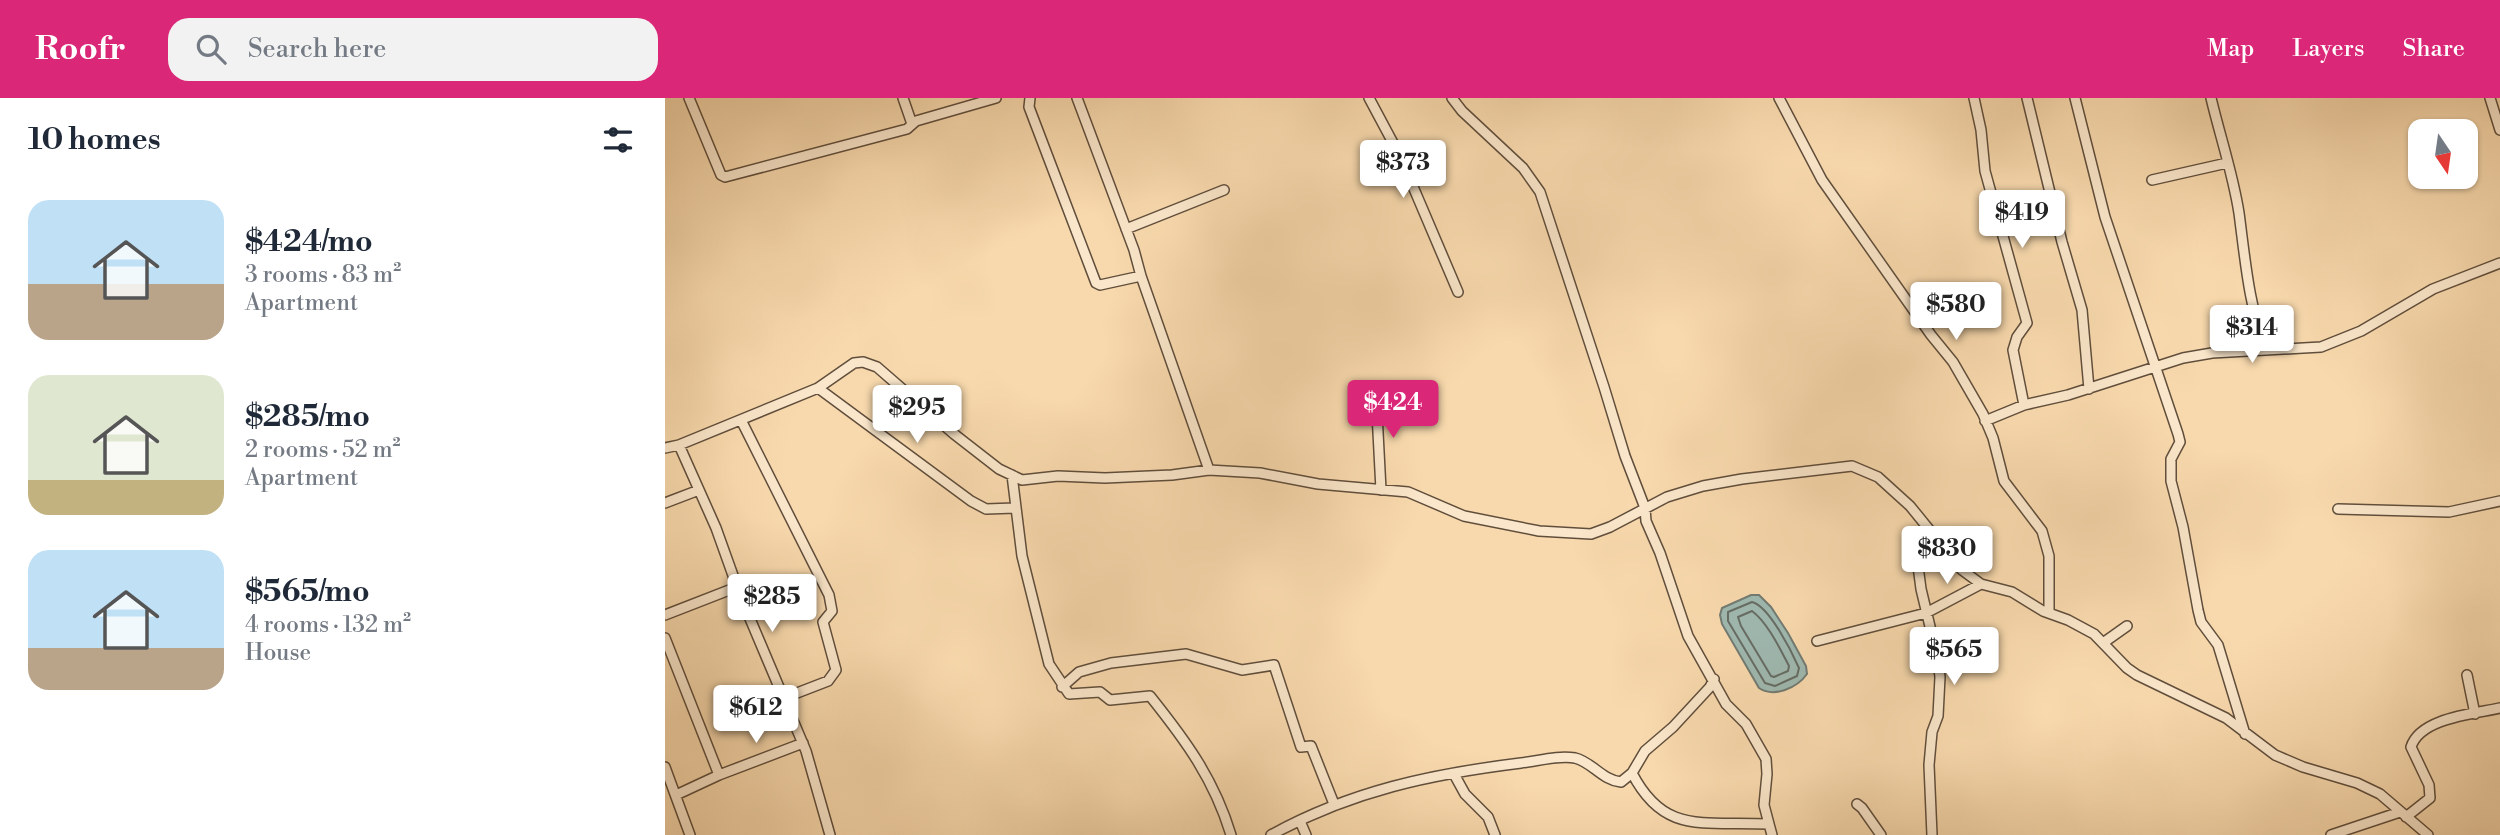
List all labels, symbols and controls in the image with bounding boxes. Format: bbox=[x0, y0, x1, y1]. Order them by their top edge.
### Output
search box bbox=[168, 18, 658, 81]
text: Roofr bbox=[35, 29, 126, 70]
icon: search bbox=[192, 30, 230, 68]
text: Search here bbox=[248, 33, 386, 65]
text: Map bbox=[2207, 34, 2254, 64]
text: Layers bbox=[2292, 34, 2364, 64]
text: Share bbox=[2402, 34, 2465, 64]
north arrow bbox=[2408, 119, 2478, 189]
map controls bbox=[2408, 119, 2478, 189]
text: 10 homes bbox=[28, 121, 161, 159]
icon: filters bbox=[599, 121, 637, 159]
pin: $373 bbox=[1362, 140, 1444, 200]
text: $373 bbox=[1376, 149, 1430, 177]
pin: $419 bbox=[1981, 190, 2063, 250]
text: $419 bbox=[1995, 199, 2049, 227]
text: $424/mo bbox=[245, 223, 373, 261]
icon: home bbox=[84, 228, 168, 312]
text: 3 rooms · 83 m² bbox=[245, 261, 401, 289]
pin: $580 bbox=[1915, 282, 1997, 342]
text: Apartment bbox=[245, 289, 358, 317]
text: $580 bbox=[1926, 291, 1986, 319]
pin: $314 bbox=[2211, 306, 2293, 365]
text: $314 bbox=[2226, 314, 2278, 342]
pin: $424 bbox=[1352, 380, 1434, 440]
pin: $295 bbox=[876, 386, 958, 445]
text: $424 bbox=[1363, 389, 1423, 417]
text: $295 bbox=[889, 394, 945, 422]
text: $285/mo bbox=[245, 398, 370, 436]
icon: home bbox=[84, 403, 168, 487]
text: 2 rooms · 52 m² bbox=[245, 436, 401, 464]
text: Apartment bbox=[245, 464, 358, 492]
pin: $830 bbox=[1906, 526, 1988, 586]
text: $830 bbox=[1918, 535, 1976, 563]
text: $565/mo bbox=[245, 573, 370, 611]
pin: $285 bbox=[731, 574, 813, 634]
icon: home bbox=[84, 578, 168, 662]
text: $285 bbox=[744, 583, 800, 611]
text: 4 rooms · 132 m² bbox=[245, 611, 411, 639]
pin: $565 bbox=[1913, 628, 1995, 687]
text: $565 bbox=[1926, 636, 1982, 664]
text: House bbox=[245, 639, 311, 667]
pin: $612 bbox=[715, 686, 797, 745]
text: $612 bbox=[729, 694, 783, 722]

